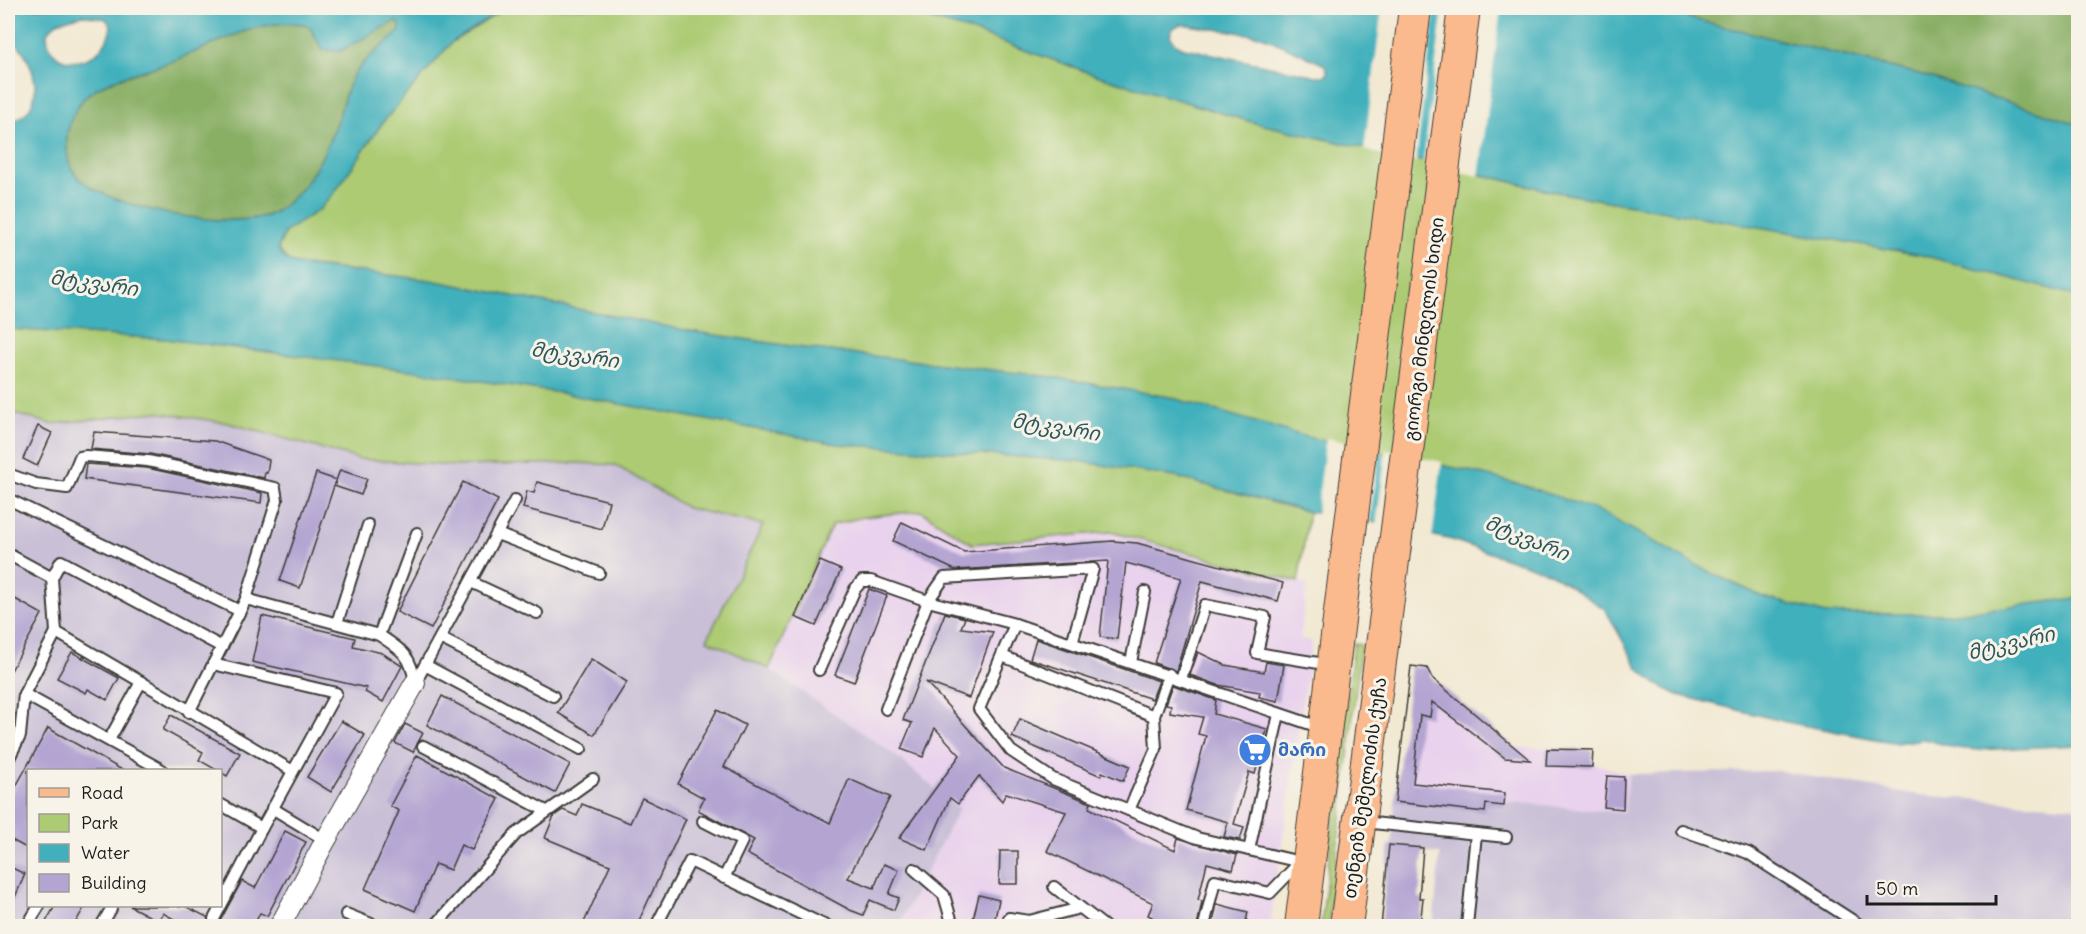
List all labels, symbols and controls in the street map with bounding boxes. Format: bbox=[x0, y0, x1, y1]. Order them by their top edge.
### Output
street label: გიორგი მინდელის ხიდი bbox=[1398, 216, 1449, 442]
water label: მტკვარი bbox=[49, 264, 141, 301]
water label: მტკვარი bbox=[530, 336, 622, 373]
water label: მტკვარი bbox=[1011, 407, 1103, 446]
water label: მტკვარი bbox=[1482, 509, 1574, 566]
water label: მტკვარი bbox=[1965, 620, 2058, 665]
street label: თენგიზ შეშელიძის ქუჩა bbox=[1338, 676, 1391, 900]
supermarket icon: მარი bbox=[1237, 732, 1273, 768]
place label: მარი bbox=[1278, 738, 1326, 761]
legend bbox=[27, 769, 222, 907]
text: Road bbox=[81, 781, 124, 804]
text: Park bbox=[81, 811, 118, 834]
text: Water bbox=[81, 841, 131, 864]
scale bar bbox=[1867, 868, 1996, 906]
text: Building bbox=[81, 871, 146, 894]
text: 50 m bbox=[1876, 877, 1918, 900]

